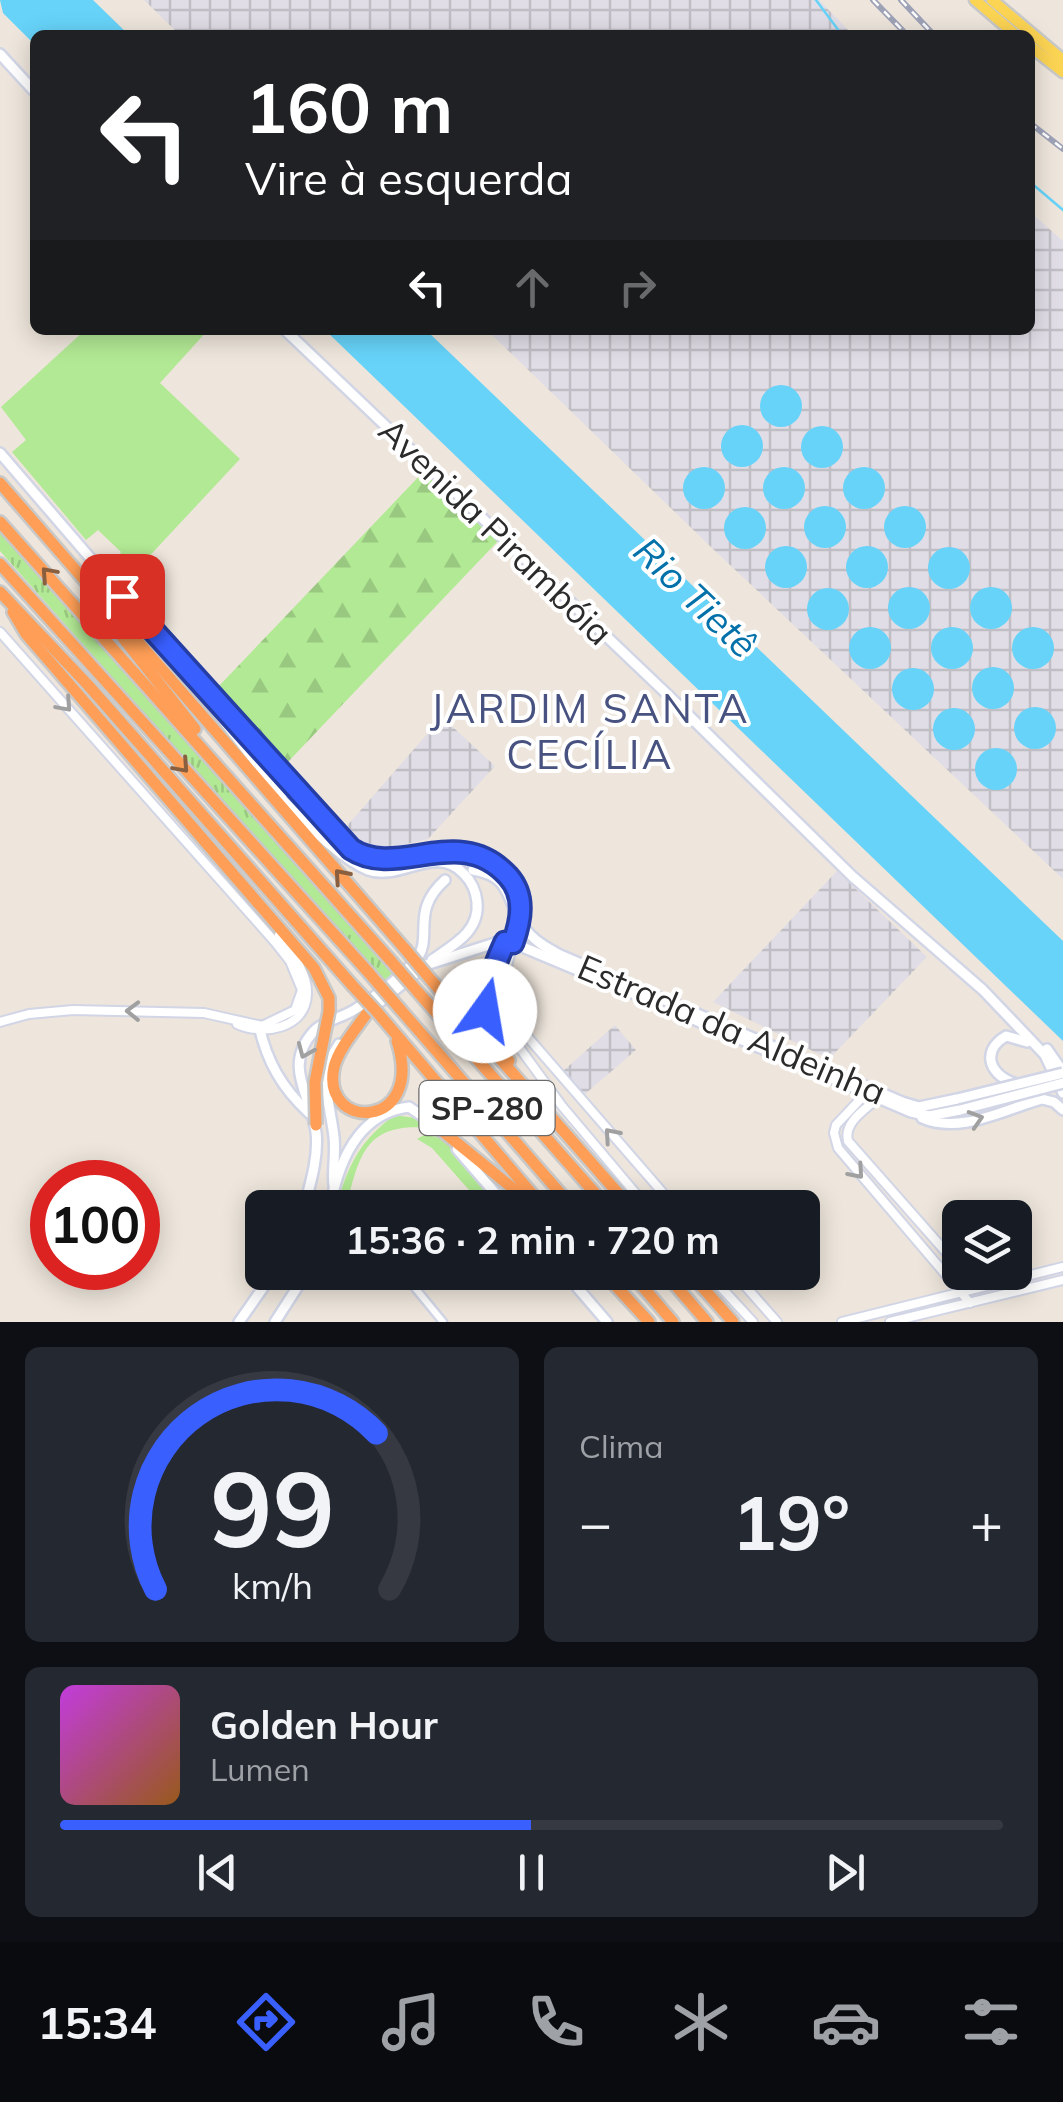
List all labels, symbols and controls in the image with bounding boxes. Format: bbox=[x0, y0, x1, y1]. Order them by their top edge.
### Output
text: 160 m bbox=[245, 63, 453, 151]
icon: left bbox=[80, 70, 210, 200]
text: Vire à esquerda bbox=[245, 150, 572, 206]
icon: left bbox=[400, 260, 455, 315]
icon: ahead bbox=[505, 260, 560, 315]
icon: right bbox=[610, 260, 665, 315]
street label: Avenida Pirambóia bbox=[370, 408, 622, 654]
water label: Rio Tietê bbox=[624, 526, 768, 668]
pin bbox=[80, 554, 165, 639]
one-way arrow bbox=[41, 567, 59, 586]
icon: arrive bbox=[95, 569, 150, 624]
district label: JARDIM SANTA CECÍLIA bbox=[430, 683, 750, 779]
one-way arrow bbox=[53, 693, 71, 712]
one-way arrow bbox=[171, 754, 189, 773]
one-way arrow bbox=[334, 869, 352, 888]
street label: Estrada da Aldeinha bbox=[572, 944, 892, 1114]
position arrow bbox=[433, 959, 537, 1063]
one-way arrow bbox=[124, 1001, 140, 1022]
one-way arrow bbox=[296, 1041, 316, 1059]
road number: SP-280 bbox=[420, 1081, 554, 1135]
one-way arrow bbox=[967, 1110, 984, 1131]
one-way arrow bbox=[605, 1128, 623, 1147]
speed limit sign: 100 bbox=[30, 1160, 160, 1290]
one-way arrow bbox=[845, 1161, 863, 1179]
map controls bbox=[942, 1200, 1032, 1290]
button: layers bbox=[942, 1200, 1032, 1290]
text: 15:36 · 2 min · 720 m bbox=[345, 1216, 720, 1264]
text: Clima bbox=[579, 1426, 663, 1466]
text: 99 bbox=[210, 1442, 334, 1573]
text: 19° bbox=[732, 1475, 850, 1569]
text: − bbox=[579, 1488, 612, 1557]
text: + bbox=[970, 1488, 1003, 1557]
text: km/h bbox=[232, 1563, 312, 1608]
text: Golden Hour bbox=[210, 1701, 438, 1749]
text: Lumen bbox=[210, 1749, 310, 1789]
icon: previous bbox=[190, 1845, 245, 1900]
icon: pause bbox=[504, 1845, 559, 1900]
icon: next bbox=[818, 1845, 873, 1900]
icon: directions bbox=[231, 1987, 301, 2057]
icon: music bbox=[376, 1987, 446, 2057]
icon: phone bbox=[521, 1987, 591, 2057]
icon: climate bbox=[666, 1987, 736, 2057]
icon: car bbox=[811, 1987, 881, 2057]
icon: filters bbox=[956, 1987, 1026, 2057]
text: 15:34 bbox=[37, 1994, 157, 2050]

